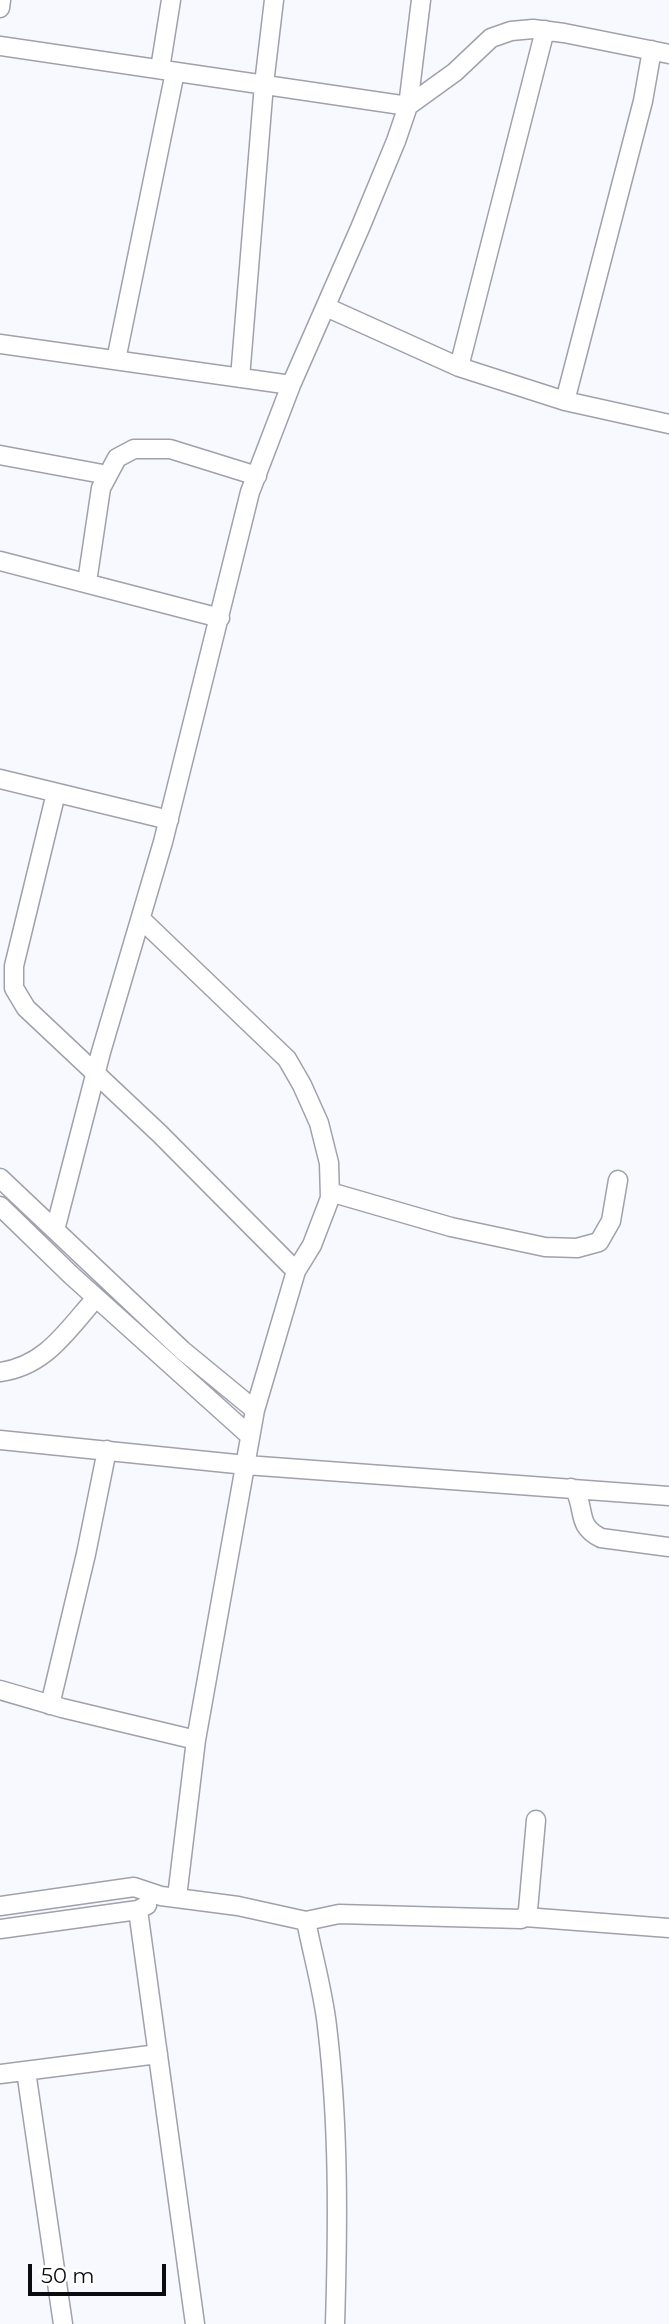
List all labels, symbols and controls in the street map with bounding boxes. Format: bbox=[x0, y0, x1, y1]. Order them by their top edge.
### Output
scale bar bbox=[32, 2250, 170, 2294]
text: 50 m bbox=[41, 2263, 95, 2288]

